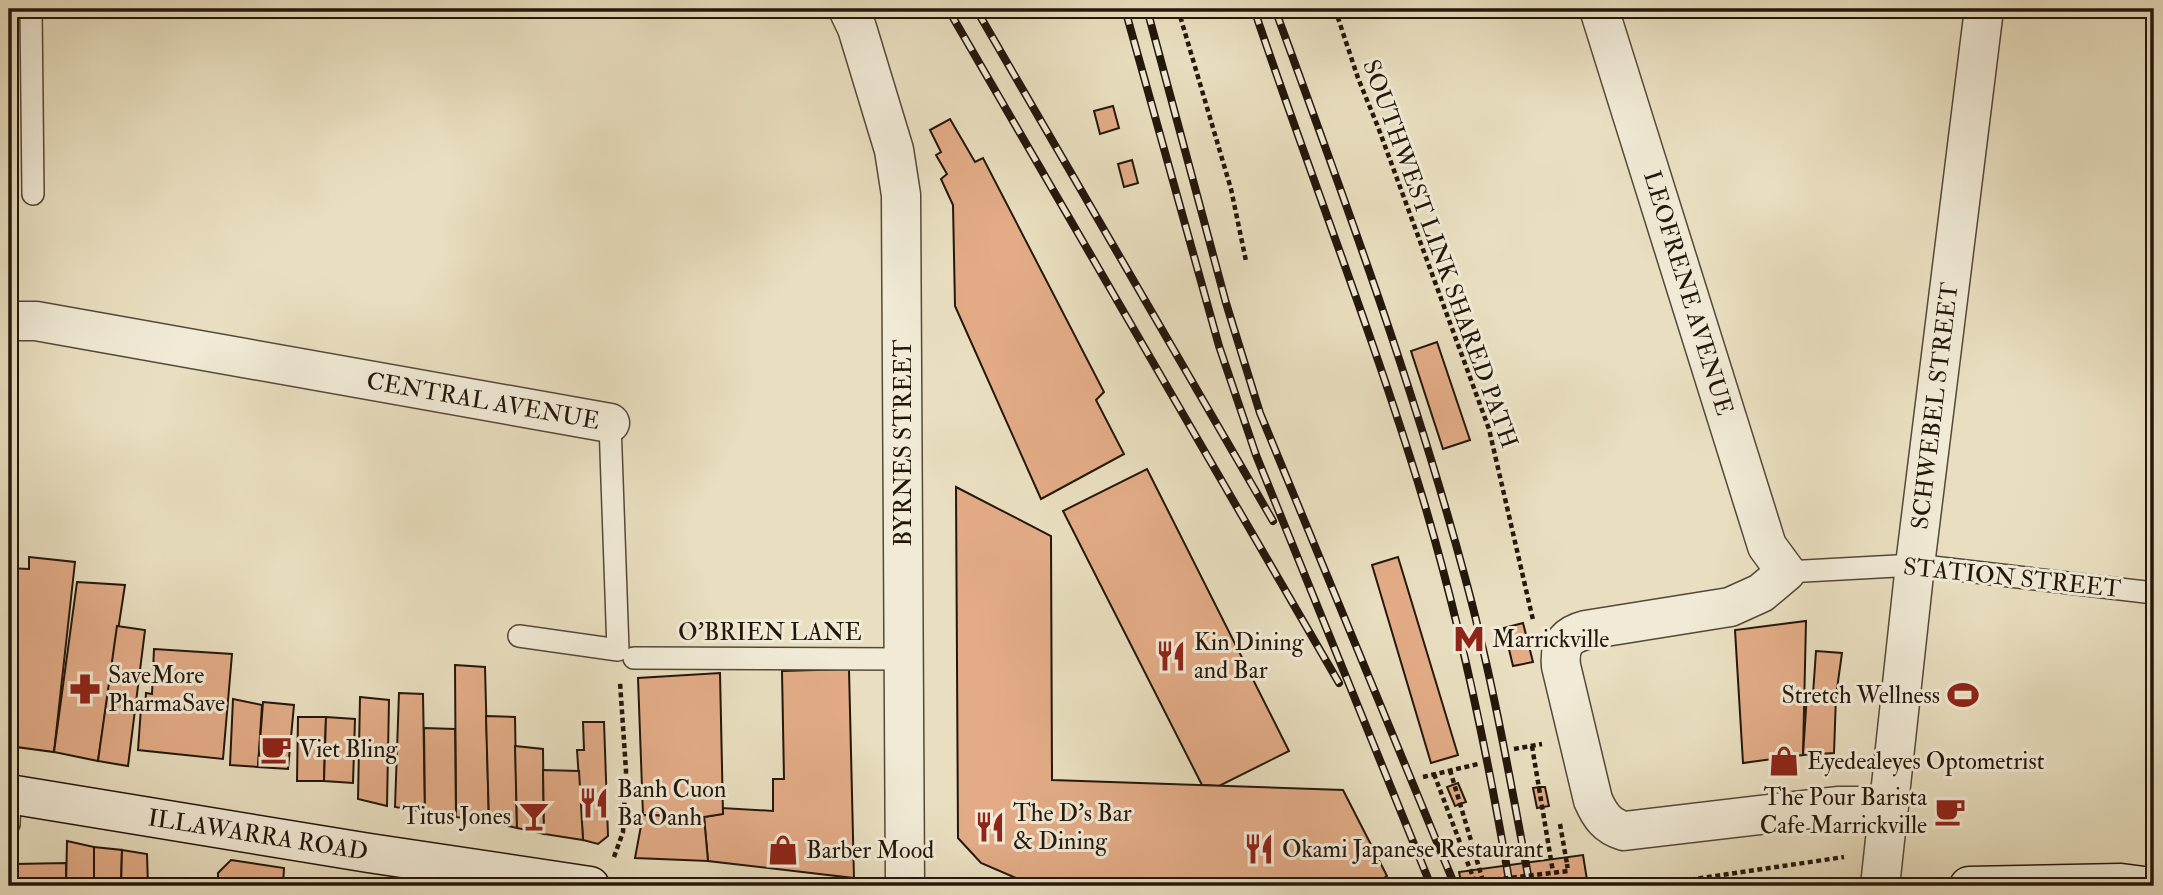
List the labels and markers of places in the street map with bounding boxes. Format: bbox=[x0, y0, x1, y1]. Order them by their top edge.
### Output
metro station icon: Marrickville bbox=[1452, 622, 1486, 656]
place label: Marrickville bbox=[1492, 624, 1609, 655]
place label: Kin Dining and Bar bbox=[1194, 627, 1305, 686]
restaurant icon: Kin Dining and Bar bbox=[1154, 639, 1188, 673]
place label: SaveMore PharmaSave bbox=[108, 660, 225, 719]
pharmacy icon: SaveMore PharmaSave bbox=[68, 672, 102, 706]
sports icon: Stretch Wellness bbox=[1946, 678, 1980, 712]
place label: Stretch Wellness bbox=[1781, 680, 1940, 711]
cafe icon: Viet Bling bbox=[259, 732, 293, 766]
place label: Viet Bling bbox=[299, 734, 399, 765]
shop icon: Eyedealeyes Optometrist bbox=[1767, 744, 1801, 778]
place label: Eyedealeyes Optometrist bbox=[1807, 746, 2045, 777]
place label: Banh Cuon Ba Oanh bbox=[617, 774, 726, 833]
place label: The Pour Barista Cafe Marrickville bbox=[1760, 782, 1928, 841]
restaurant icon: Banh Cuon Ba Oanh bbox=[577, 786, 611, 820]
cafe icon: The Pour Barista Cafe Marrickville bbox=[1933, 794, 1967, 828]
place label: The D's Bar & Dining bbox=[1013, 798, 1132, 857]
bar icon: Titus Jones bbox=[517, 799, 551, 833]
place label: Titus Jones bbox=[402, 801, 511, 832]
restaurant icon: The D's Bar & Dining bbox=[973, 810, 1007, 844]
restaurant icon: Okami Japanese Restaurant bbox=[1242, 832, 1276, 866]
shop icon: Barber Mood bbox=[766, 833, 800, 867]
place label: Okami Japanese Restaurant bbox=[1282, 834, 1544, 865]
place label: Barber Mood bbox=[806, 835, 934, 866]

